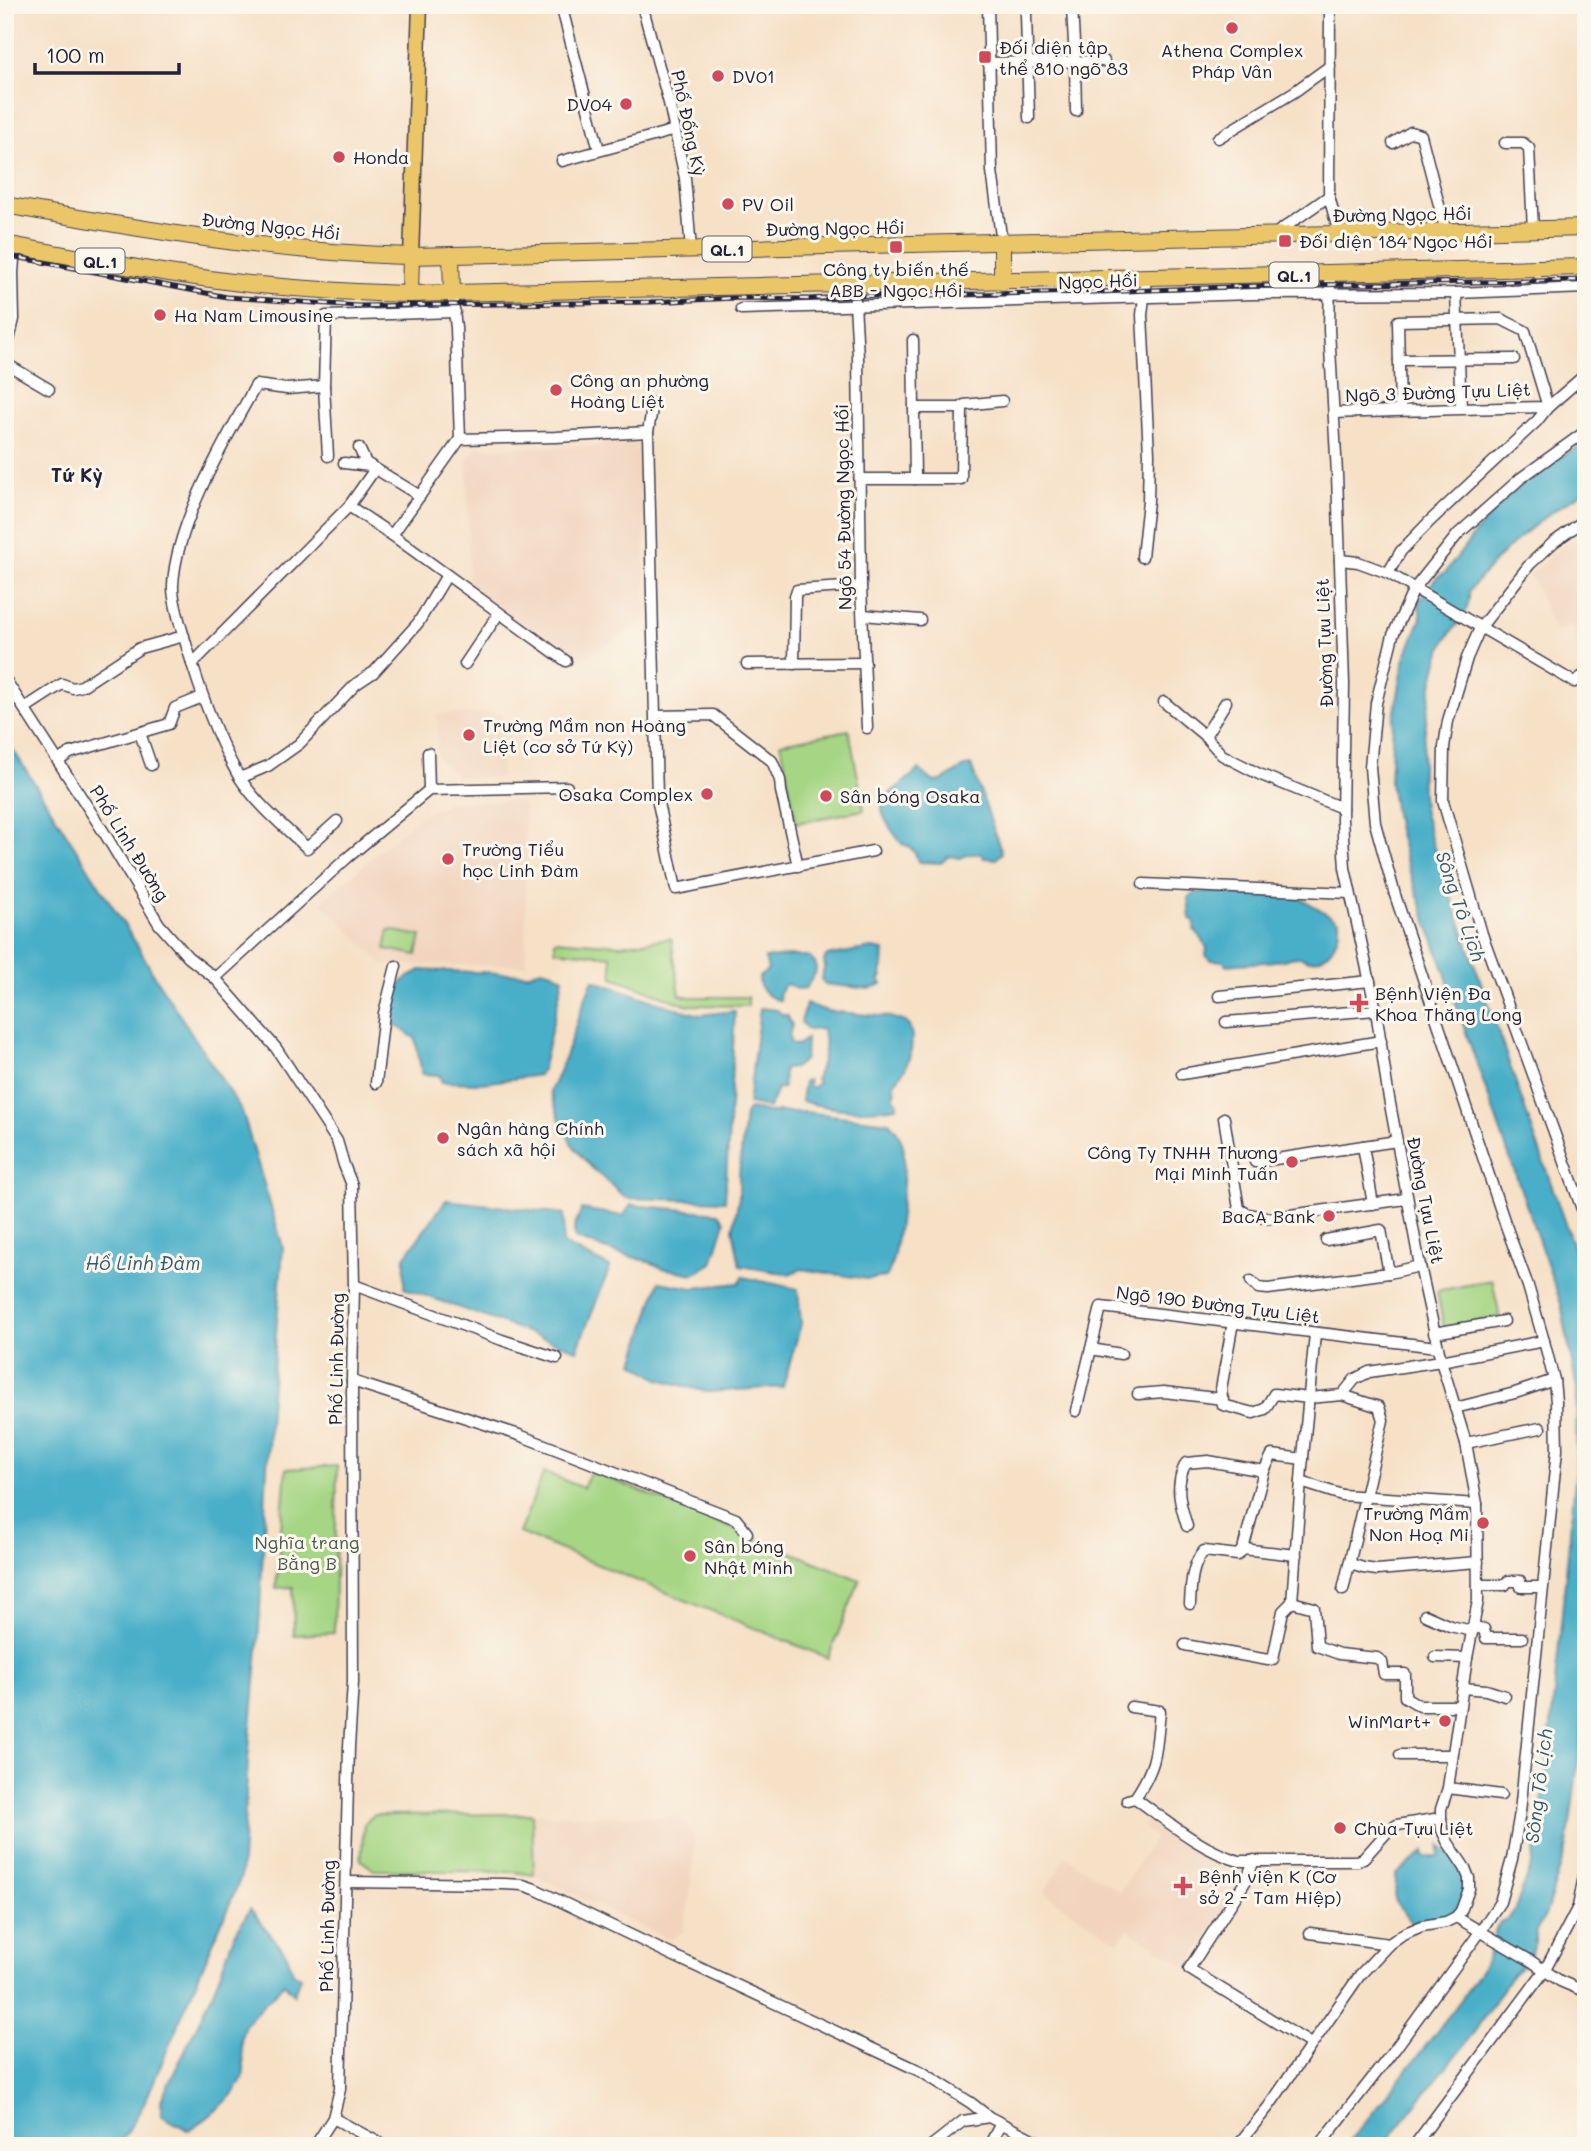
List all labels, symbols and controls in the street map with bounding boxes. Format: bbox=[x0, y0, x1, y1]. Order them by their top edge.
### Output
marker: Athena Complex Pháp Vân bbox=[1224, 20, 1240, 36]
scale bar bbox=[35, 32, 178, 76]
place label: Đối diện tập thể 810 ngõ 83 bbox=[999, 35, 1128, 80]
place label: Athena Complex Pháp Vân bbox=[1161, 38, 1303, 83]
text: 100 m bbox=[46, 41, 105, 68]
marker: Đối diện tập thể 810 ngõ 83 bbox=[977, 49, 993, 65]
place label: DV01 bbox=[732, 64, 775, 88]
street label: Phố Đống Kỳ bbox=[666, 68, 712, 178]
marker: DV01 bbox=[710, 68, 726, 84]
place label: DV04 bbox=[566, 92, 612, 116]
marker: DV04 bbox=[618, 96, 634, 112]
place label: Honda bbox=[353, 145, 409, 169]
marker: Honda bbox=[331, 149, 347, 165]
place label: PV Oil bbox=[742, 192, 794, 216]
marker: PV Oil bbox=[720, 196, 736, 212]
street label: Đường Ngọc Hồi bbox=[1332, 201, 1472, 227]
street label: Đường Ngọc Hồi bbox=[200, 207, 342, 245]
street label: Đường Ngọc Hồi bbox=[765, 215, 905, 241]
place label: Đối diện 184 Ngọc Hồi bbox=[1299, 229, 1493, 253]
marker: Đối diện 184 Ngọc Hồi bbox=[1277, 233, 1293, 249]
road number: QL.1 bbox=[702, 236, 752, 262]
marker: Công ty biến thế ABB - Ngọc Hồi bbox=[888, 239, 904, 255]
road number: QL.1 bbox=[76, 248, 124, 274]
place label: Công ty biến thế ABB - Ngọc Hồi bbox=[823, 257, 969, 302]
road number: QL.1 bbox=[1270, 262, 1318, 288]
street label: Ngọc Hồi bbox=[1058, 268, 1138, 294]
place label: Ha Nam Limousine bbox=[174, 303, 334, 327]
marker: Ha Nam Limousine bbox=[152, 307, 168, 323]
place label: Công an phường Hoàng Liệt bbox=[570, 368, 709, 413]
street label: Ngõ 3 Đường Tựu Liệt bbox=[1345, 377, 1531, 407]
marker: Công an phường Hoàng Liệt bbox=[548, 382, 564, 398]
street label: Ngõ 54 Đường Ngọc Hồi bbox=[829, 404, 857, 610]
district label: Tứ Kỳ bbox=[51, 462, 103, 488]
street label: Đường Tựu Liệt bbox=[1310, 578, 1338, 708]
place label: Trường Mầm non Hoàng Liệt (cơ sở Tứ Kỳ) bbox=[483, 713, 686, 758]
marker: Trường Mầm non Hoàng Liệt (cơ sở Tứ Kỳ) bbox=[461, 727, 477, 743]
street label: Phố Linh Đường bbox=[85, 781, 175, 905]
place label: Osaka Complex bbox=[558, 782, 693, 806]
place label: Sân bóng Osaka bbox=[840, 784, 980, 808]
marker: Osaka Complex bbox=[699, 786, 715, 802]
marker: Sân bóng Osaka bbox=[818, 788, 834, 804]
place label: Trường Tiểu học Linh Đàm bbox=[462, 837, 579, 882]
water label: Sông Tô Lịch bbox=[1430, 847, 1492, 965]
marker: Trường Tiểu học Linh Đàm bbox=[440, 851, 456, 867]
place label: Bệnh Viện Đa Khoa Thăng Long bbox=[1375, 981, 1522, 1026]
marker: Bệnh Viện Đa Khoa Thăng Long bbox=[1349, 993, 1369, 1013]
place label: Ngân hàng Chính sách xã hội bbox=[457, 1116, 604, 1161]
marker: Ngân hàng Chính sách xã hội bbox=[435, 1130, 451, 1146]
street label: Đường Tựu Liệt bbox=[1402, 1134, 1450, 1266]
place label: Công Ty TNHH Thương Mại Minh Tuấn bbox=[1087, 1140, 1278, 1185]
marker: Công Ty TNHH Thương Mại Minh Tuấn bbox=[1284, 1154, 1300, 1170]
place label: BacA Bank bbox=[1222, 1204, 1315, 1228]
marker: BacA Bank bbox=[1321, 1208, 1337, 1224]
water label: Hồ Linh Đàm bbox=[86, 1250, 200, 1275]
street label: Ngõ 190 Đường Tựu Liệt bbox=[1115, 1280, 1321, 1328]
street label: Phố Linh Đường bbox=[323, 1293, 349, 1425]
place label: Trường Mầm Non Hoạ Mi bbox=[1363, 1501, 1469, 1546]
marker: Trường Mầm Non Hoạ Mi bbox=[1475, 1515, 1491, 1531]
park label: Nghĩa trang Bằng B bbox=[254, 1530, 360, 1575]
place label: Sân bóng Nhật Minh bbox=[704, 1534, 792, 1579]
marker: Sân bóng Nhật Minh bbox=[682, 1548, 698, 1564]
place label: WinMart+ bbox=[1347, 1709, 1431, 1733]
marker: WinMart+ bbox=[1437, 1713, 1453, 1729]
water label: Sông Tô Lịch bbox=[1519, 1727, 1557, 1845]
place label: Chùa Tựu Liệt bbox=[1354, 1816, 1473, 1840]
marker: Chùa Tựu Liệt bbox=[1332, 1820, 1348, 1836]
street label: Phố Linh Đường bbox=[314, 1860, 340, 1992]
place label: Bệnh viện K (Cơ sở 2 - Tam Hiệp) bbox=[1199, 1864, 1341, 1909]
marker: Bệnh viện K (Cơ sở 2 - Tam Hiệp) bbox=[1173, 1876, 1193, 1896]

